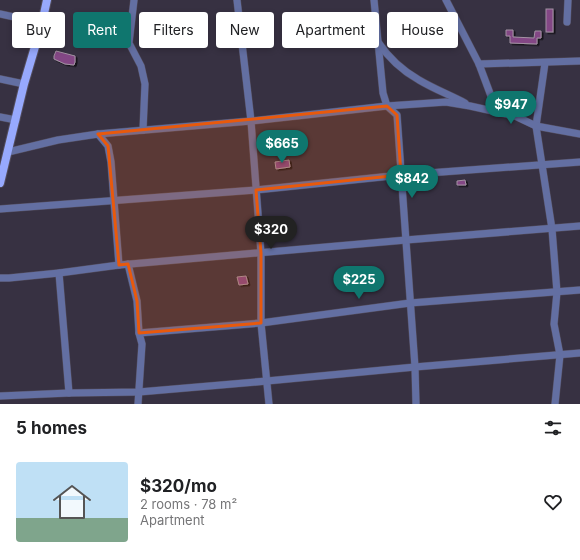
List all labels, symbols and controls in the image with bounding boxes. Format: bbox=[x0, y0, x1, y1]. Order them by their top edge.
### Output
chip: Buy bbox=[12, 12, 65, 48]
chip: Rent bbox=[73, 12, 131, 48]
chip: Filters bbox=[139, 12, 208, 48]
chip: New bbox=[216, 12, 274, 48]
chip: Apartment bbox=[282, 12, 379, 48]
chip: House bbox=[387, 12, 458, 48]
pin: $947 bbox=[487, 91, 535, 125]
text: $947 bbox=[494, 96, 528, 112]
pin: $665 bbox=[258, 130, 306, 164]
text: $665 bbox=[265, 135, 299, 151]
pin: $842 bbox=[388, 165, 436, 199]
text: $842 bbox=[395, 170, 429, 186]
pin: $320 bbox=[247, 216, 295, 250]
text: $320 bbox=[254, 221, 288, 237]
pin: $225 bbox=[335, 266, 383, 300]
text: $225 bbox=[342, 271, 376, 287]
icon: filters bbox=[542, 417, 564, 439]
text: 5 homes bbox=[16, 418, 87, 438]
text: $320/mo bbox=[140, 476, 217, 496]
icon: home bbox=[48, 478, 96, 526]
icon: heart bbox=[542, 491, 564, 513]
text: 2 rooms · 78 m² bbox=[140, 496, 237, 512]
text: Apartment bbox=[140, 512, 205, 528]

